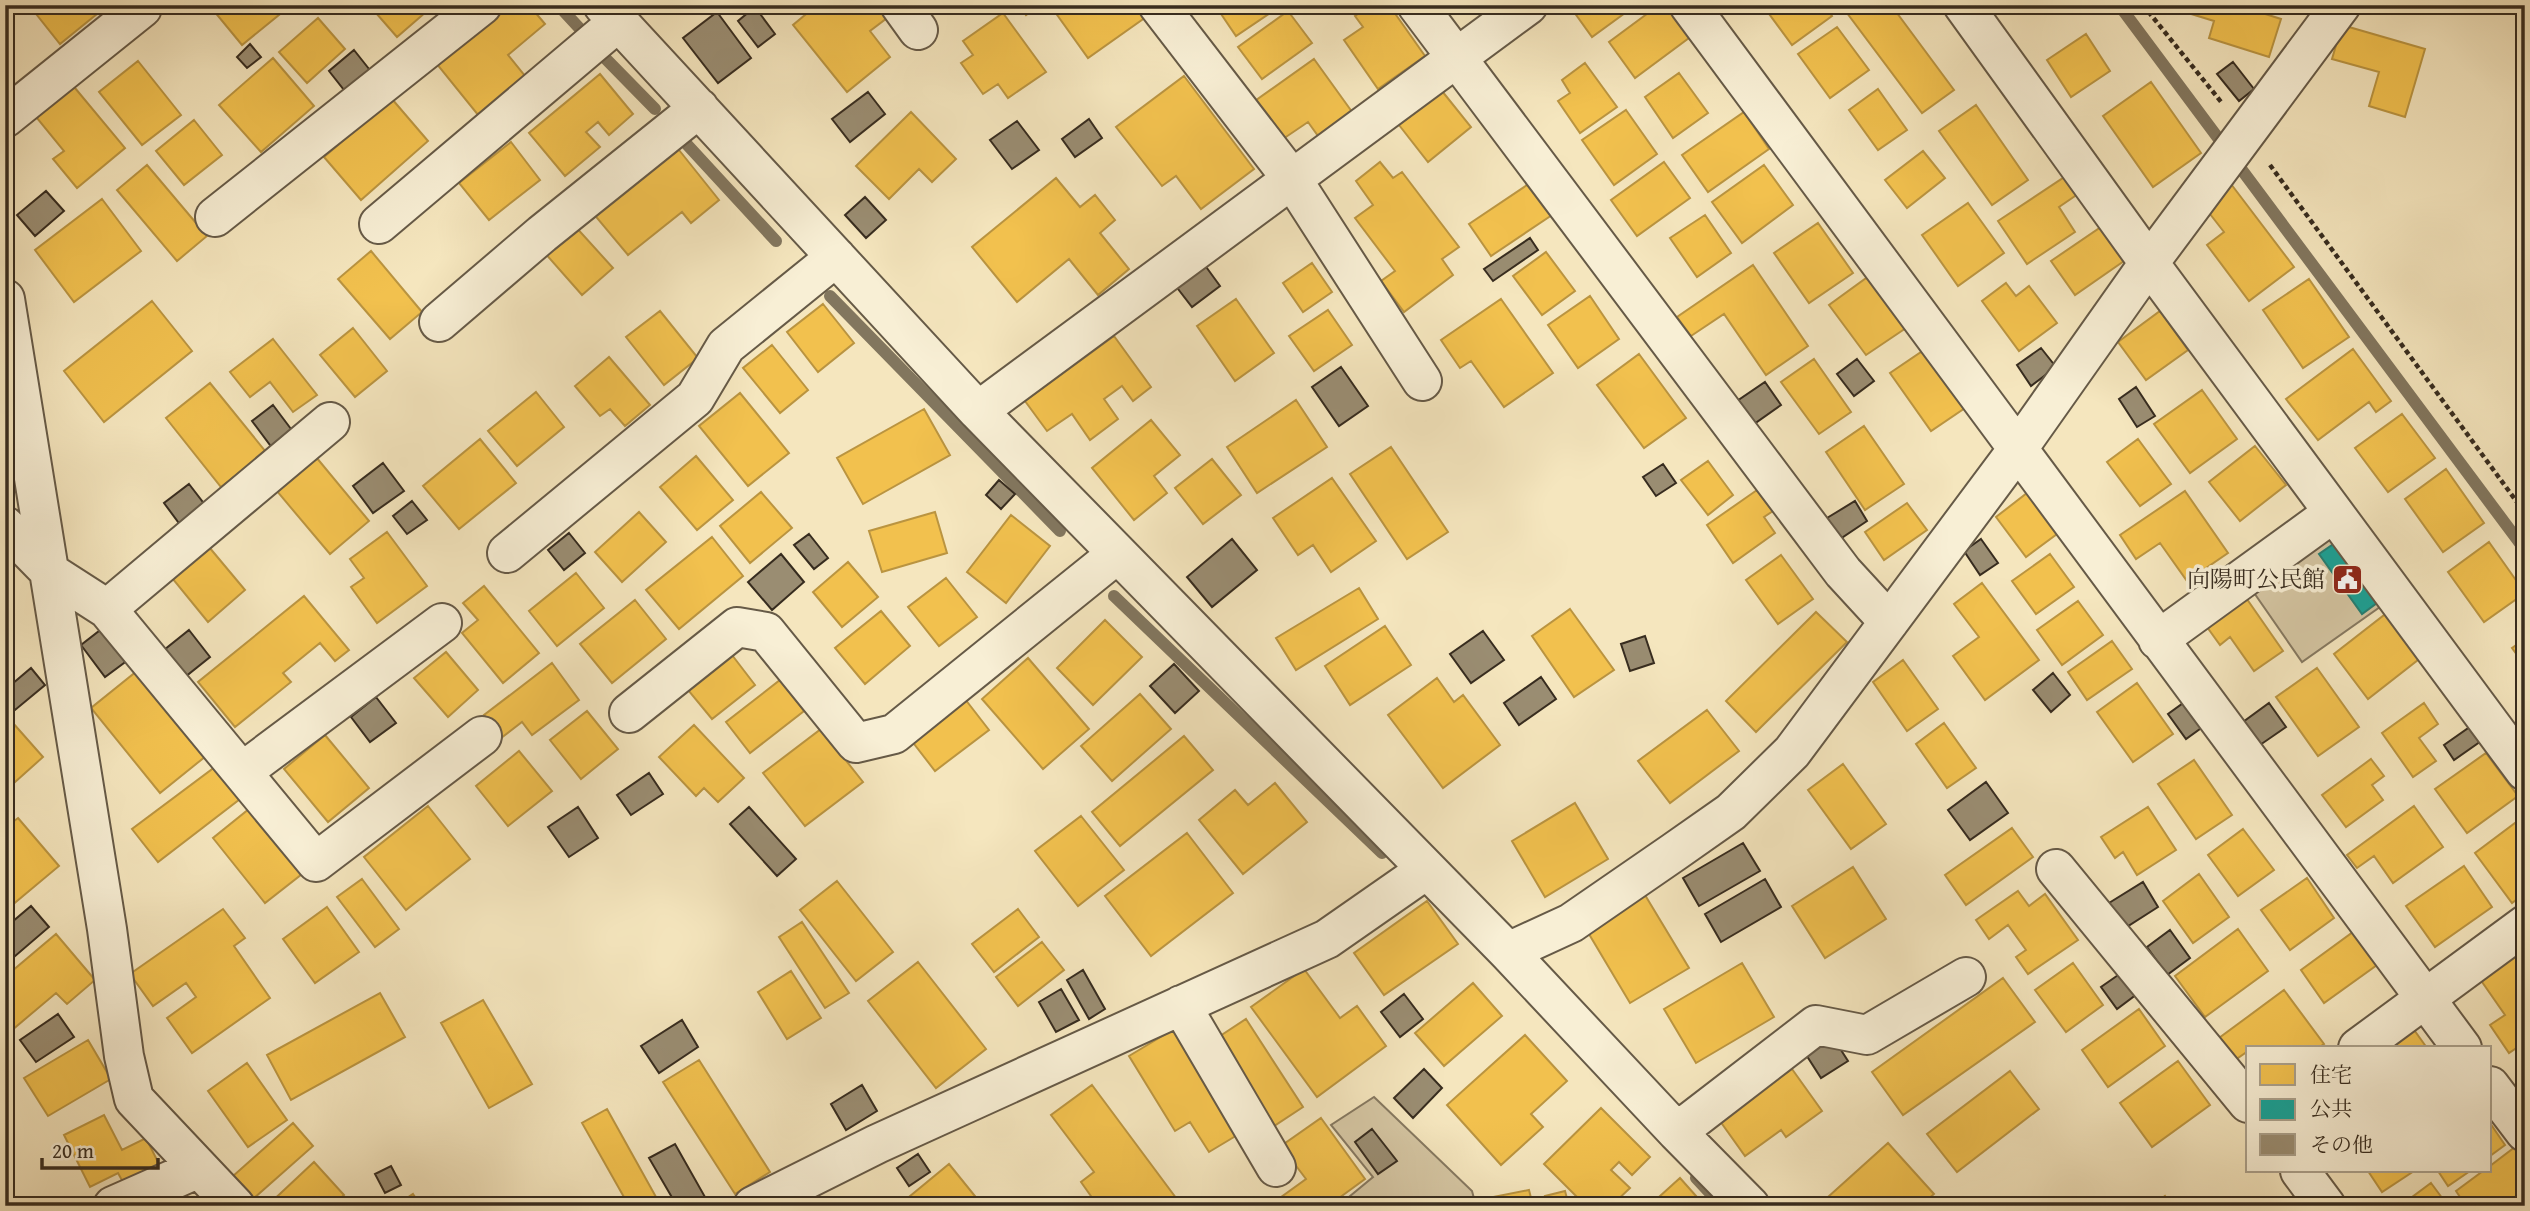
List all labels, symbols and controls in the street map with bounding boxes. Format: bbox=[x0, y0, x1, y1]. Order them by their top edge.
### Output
place label: 向陽町公民館 bbox=[2187, 562, 2325, 595]
public building icon: 向陽町公民館 bbox=[2331, 562, 2365, 596]
legend bbox=[2246, 1046, 2492, 1172]
text: 住宅 bbox=[2310, 1059, 2352, 1090]
text: 公共 bbox=[2310, 1093, 2352, 1124]
scale bar bbox=[42, 1127, 158, 1171]
text: その他 bbox=[2310, 1129, 2373, 1160]
text: 20 m bbox=[52, 1135, 94, 1166]

